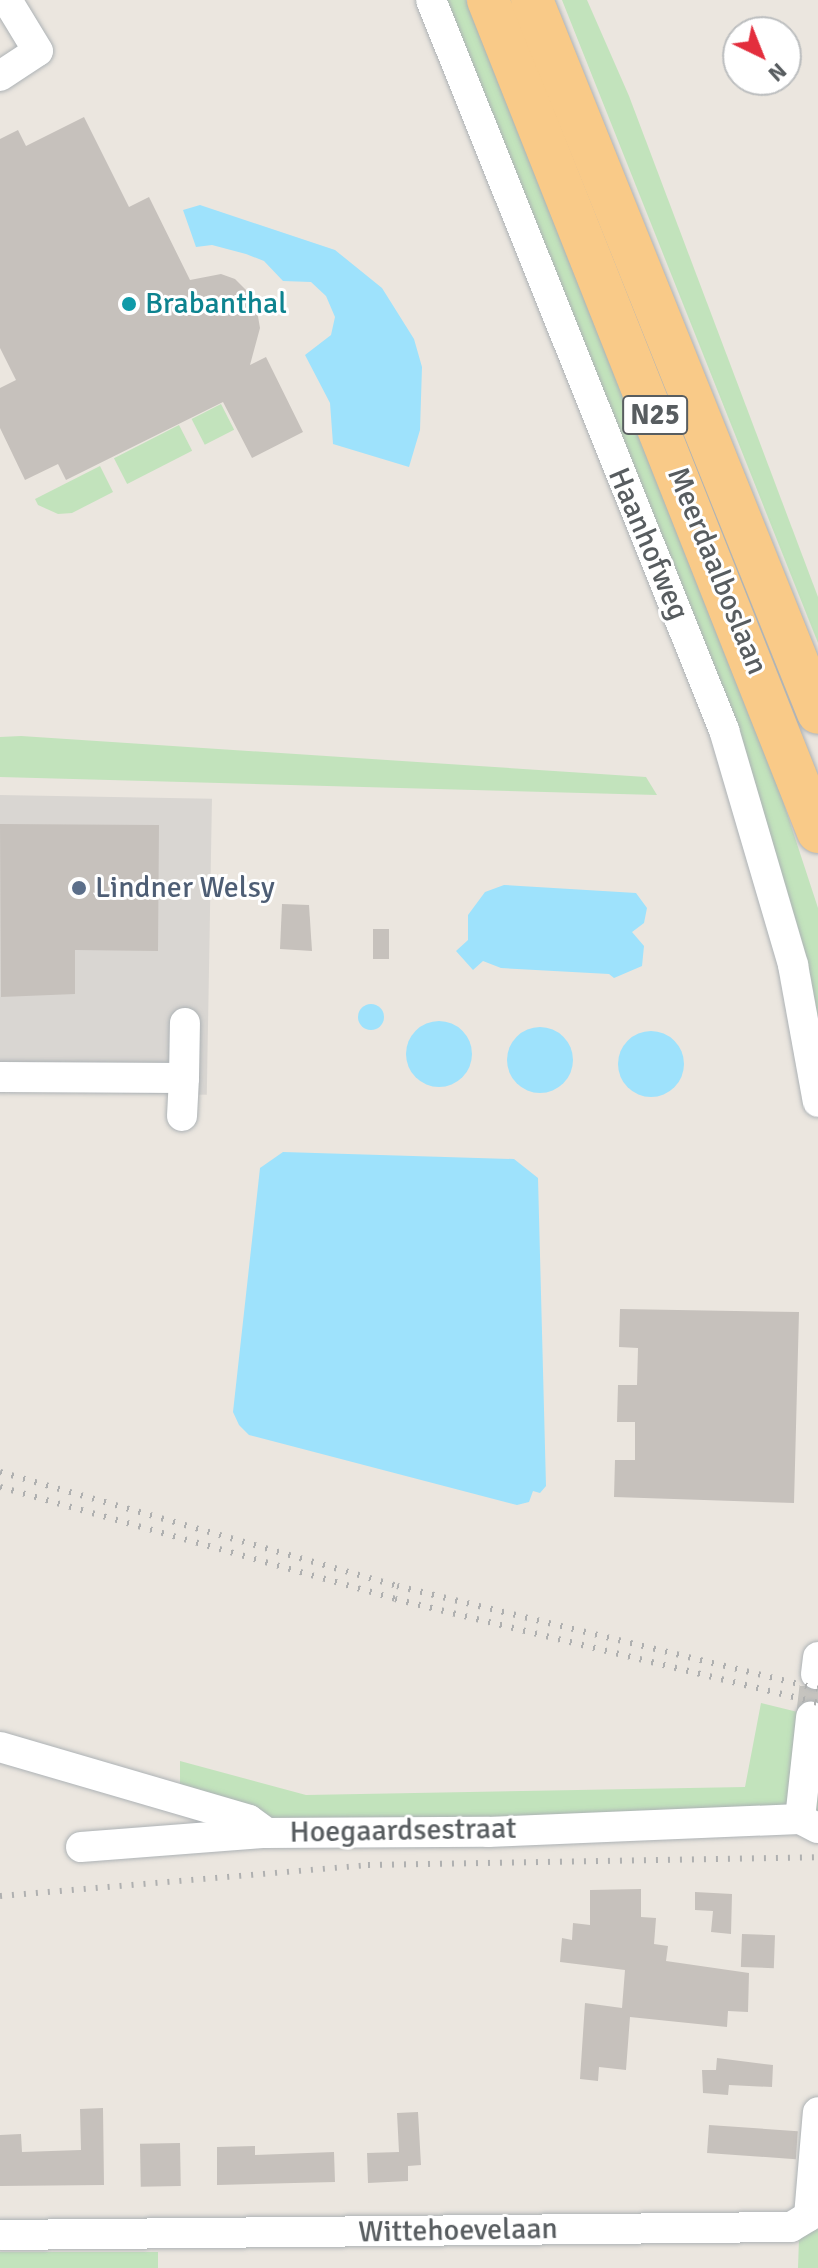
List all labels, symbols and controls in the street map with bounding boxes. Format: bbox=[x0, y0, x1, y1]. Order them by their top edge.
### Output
north arrow bbox=[722, 16, 802, 96]
text: N bbox=[763, 57, 792, 88]
place label: Brabanthal bbox=[145, 286, 287, 322]
marker: Brabanthal bbox=[120, 295, 138, 313]
road number: N25 bbox=[621, 391, 689, 439]
street label: Haanhofweg bbox=[600, 462, 696, 626]
street label: Meerdaalboslaan bbox=[659, 462, 775, 680]
place label: Lindner Welsy bbox=[95, 870, 275, 906]
marker: Lindner Welsy bbox=[70, 879, 88, 897]
street label: Hoegaardsestraat bbox=[289, 1811, 517, 1851]
street label: Wittehoevelaan bbox=[358, 2211, 558, 2251]

